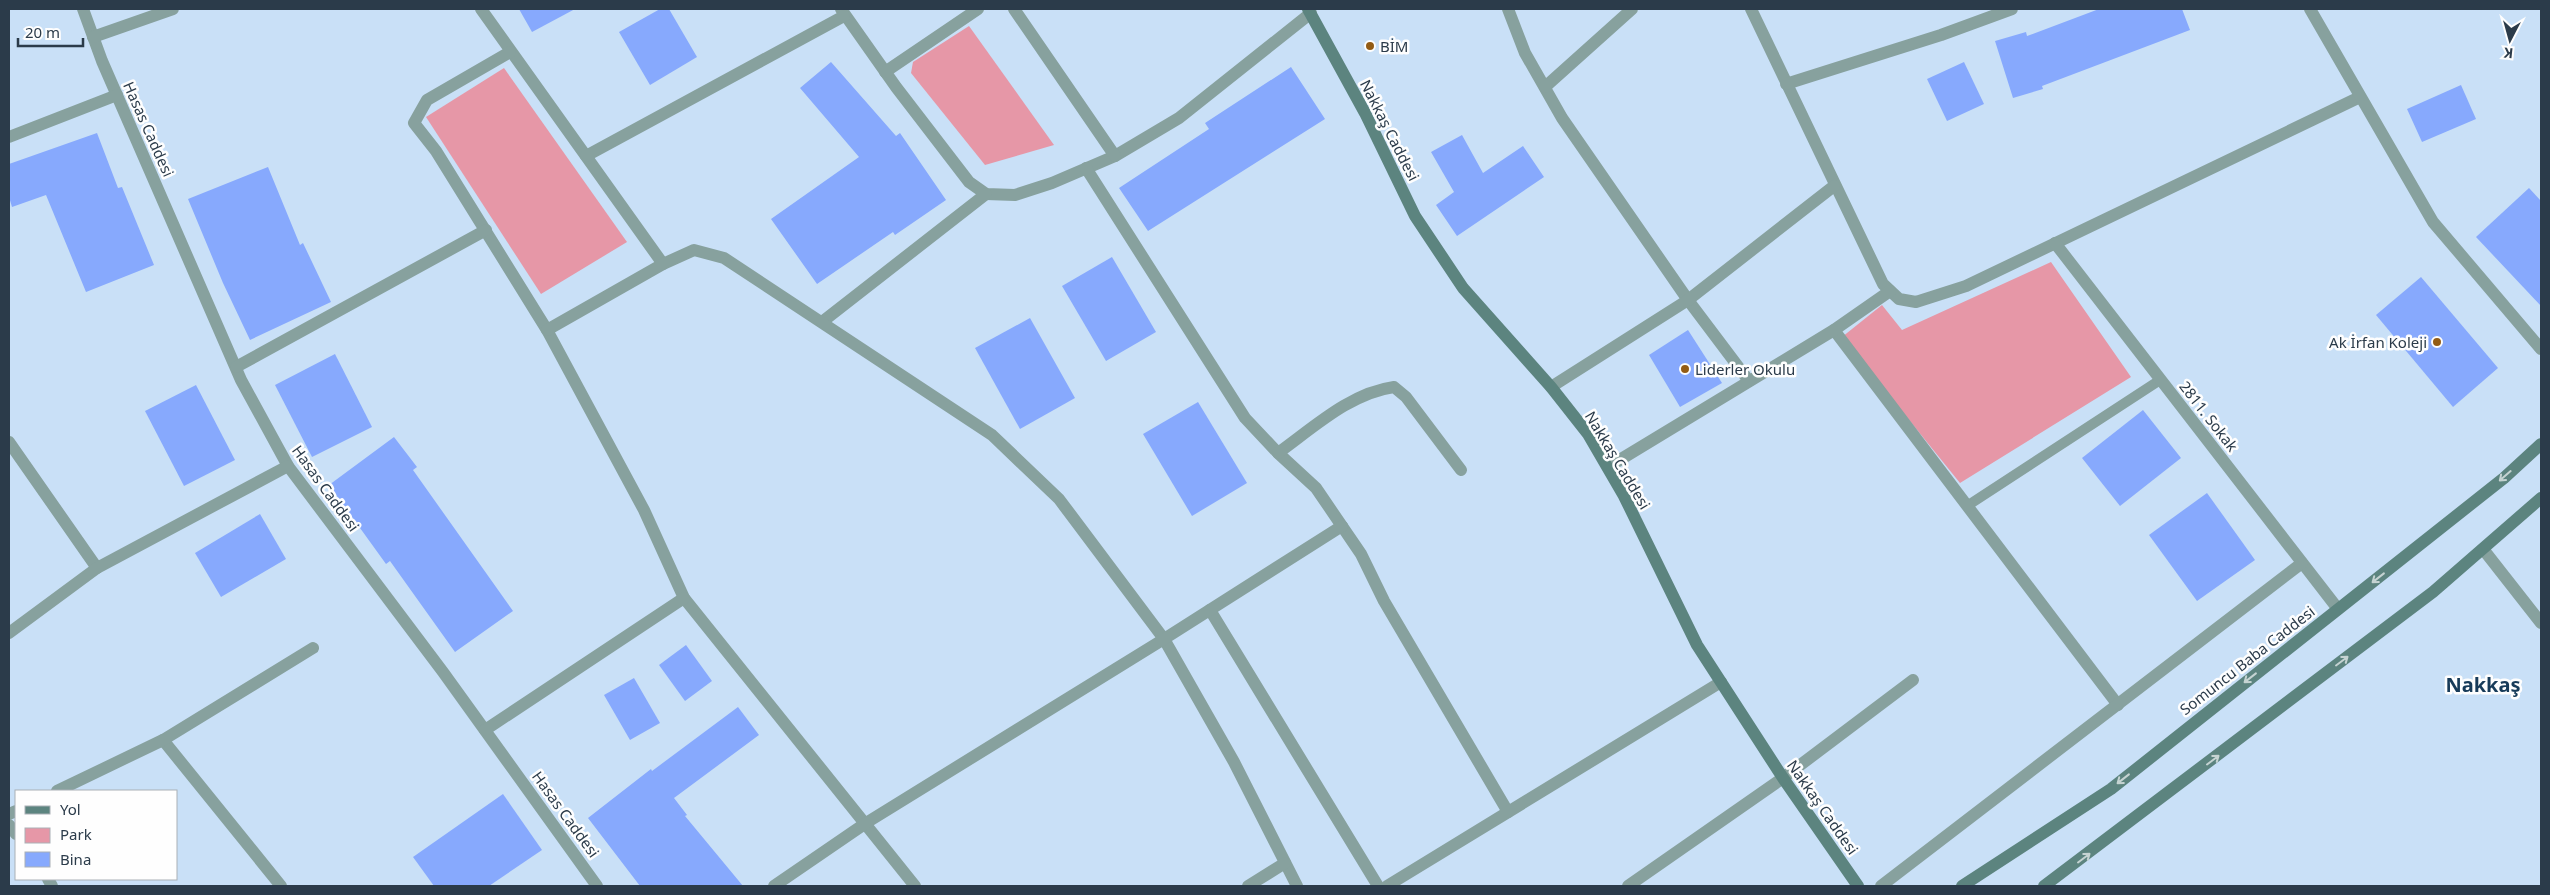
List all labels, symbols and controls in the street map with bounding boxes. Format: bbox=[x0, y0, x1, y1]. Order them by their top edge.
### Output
scale bar bbox=[18, 15, 82, 47]
north arrow bbox=[2485, 15, 2535, 65]
text: 20 m bbox=[25, 22, 60, 42]
place label: BİM bbox=[1380, 36, 1408, 56]
marker: BİM bbox=[1364, 40, 1376, 52]
text: K bbox=[2502, 43, 2514, 63]
street label: Nakkaş Caddesi bbox=[1356, 76, 1424, 184]
street label: Hasas Caddesi bbox=[119, 78, 179, 180]
place label: Ak İrfan Koleji bbox=[2329, 332, 2427, 352]
marker: Ak İrfan Koleji bbox=[2431, 336, 2443, 348]
place label: Liderler Okulu bbox=[1695, 359, 1795, 379]
marker: Liderler Okulu bbox=[1679, 363, 1691, 375]
street label: 2811. Sokak bbox=[2175, 377, 2243, 455]
street label: Nakkaş Caddesi bbox=[1581, 407, 1655, 513]
street label: Hasas Caddesi bbox=[288, 441, 364, 535]
one-way arrow bbox=[2499, 471, 2512, 482]
one-way arrow bbox=[2372, 572, 2385, 583]
street label: Somuncu Baba Caddesi bbox=[2176, 601, 2318, 719]
one-way arrow bbox=[2335, 656, 2349, 666]
district label: Nakkaş bbox=[2445, 671, 2521, 698]
one-way arrow bbox=[2244, 673, 2257, 684]
one-way arrow bbox=[2206, 754, 2219, 765]
street label: Nakkaş Caddesi bbox=[1783, 756, 1863, 858]
street label: Hasas Caddesi bbox=[528, 767, 604, 861]
one-way arrow bbox=[2117, 774, 2130, 785]
legend bbox=[15, 790, 178, 880]
text: Yol bbox=[60, 799, 81, 819]
text: Park bbox=[60, 824, 92, 844]
text: Bina bbox=[60, 849, 91, 869]
one-way arrow bbox=[2077, 853, 2090, 864]

